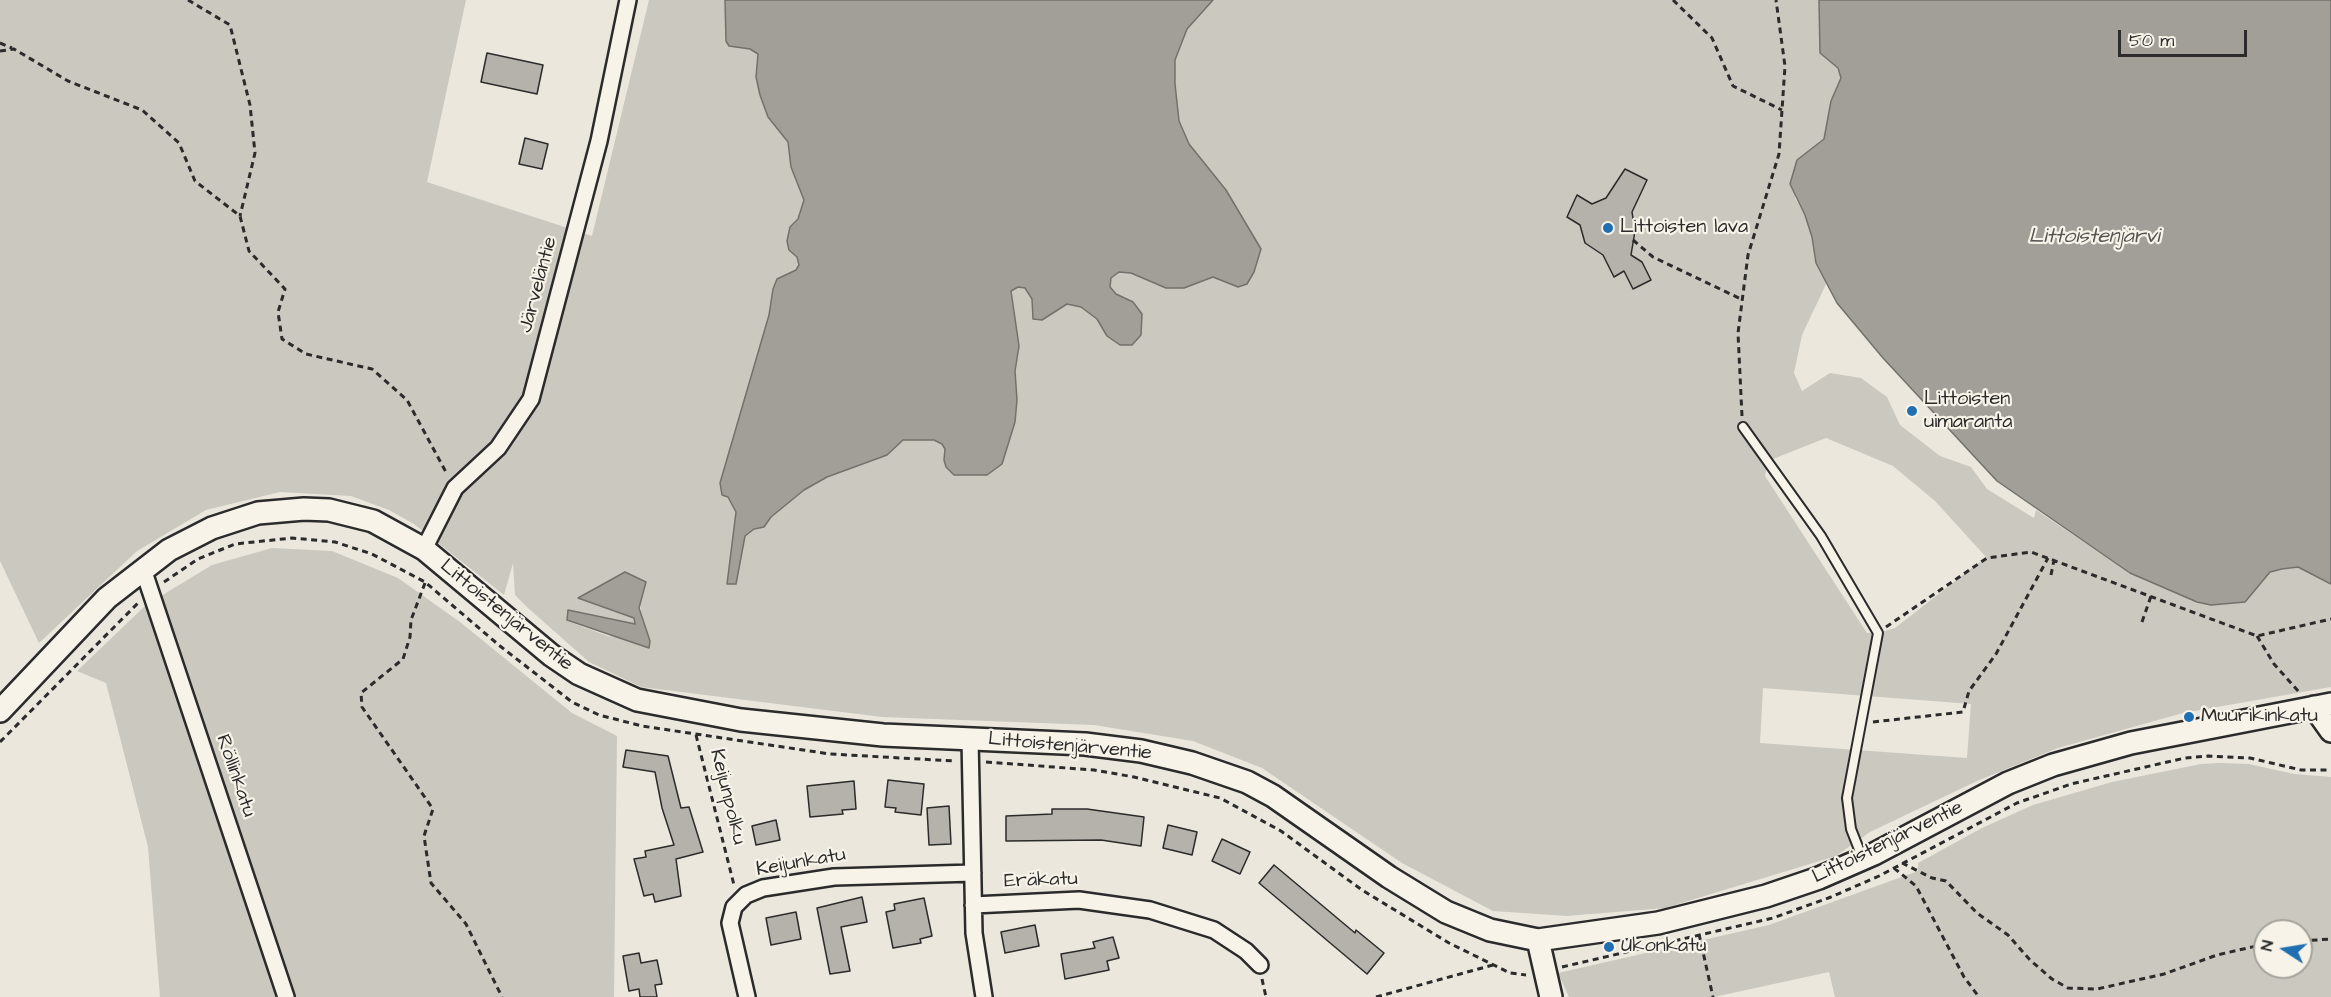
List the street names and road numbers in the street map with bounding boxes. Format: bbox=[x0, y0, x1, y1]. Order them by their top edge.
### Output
street label: Järveläntie bbox=[515, 234, 563, 336]
street label: Littoistenjärventie bbox=[435, 555, 577, 677]
street label: Littoistenjärventie bbox=[987, 728, 1153, 766]
street label: Röllinkatu bbox=[210, 732, 260, 820]
street label: Keijunpolku bbox=[704, 747, 750, 847]
street label: Littoistenjärventie bbox=[1809, 796, 1967, 890]
street label: Keijunkatu bbox=[754, 843, 848, 883]
street label: Eräkatu bbox=[1004, 868, 1078, 894]

